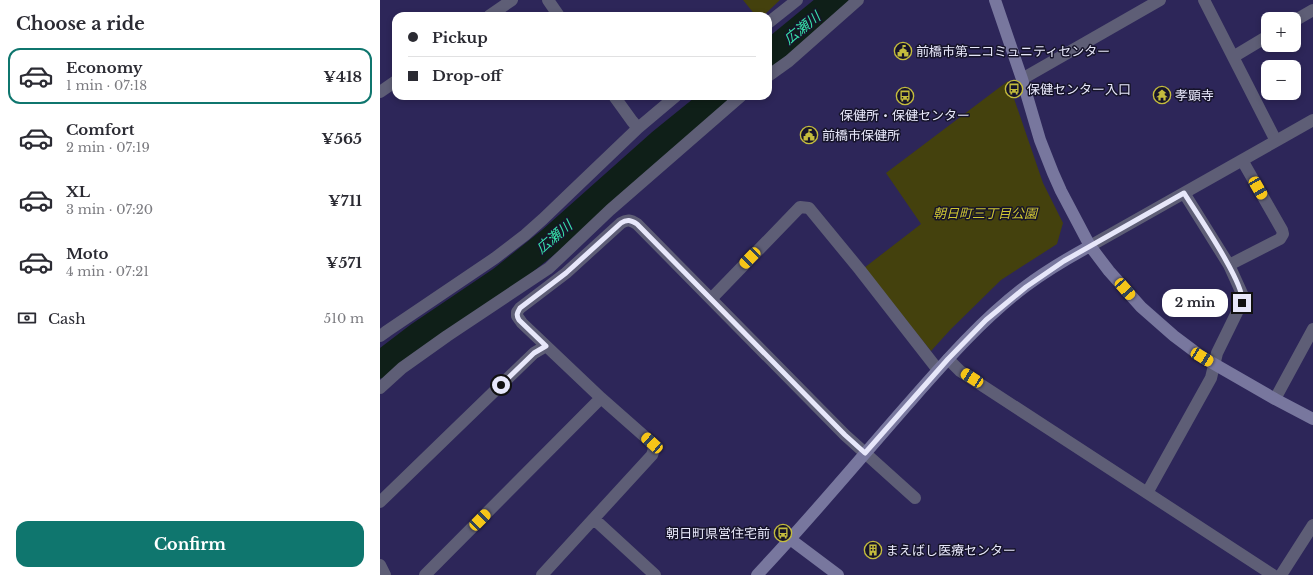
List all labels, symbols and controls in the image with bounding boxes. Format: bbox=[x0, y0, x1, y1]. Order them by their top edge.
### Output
water label: 広瀬川 bbox=[780, 7, 826, 48]
map controls bbox=[1261, 12, 1301, 100]
button: + bbox=[1261, 12, 1301, 52]
text: Choose a ride bbox=[16, 13, 145, 35]
text: Pickup bbox=[432, 28, 488, 47]
public building icon: 前橋市第二コミュニティセンター bbox=[893, 41, 913, 61]
place label: 前橋市第二コミュニティセンター bbox=[916, 43, 1110, 60]
icon: car bbox=[18, 58, 54, 94]
text: Economy bbox=[66, 58, 143, 77]
button: − bbox=[1261, 60, 1301, 100]
text: Drop-off bbox=[432, 66, 502, 85]
text: ¥418 bbox=[323, 67, 362, 86]
text: 1 min · 07:18 bbox=[66, 77, 147, 94]
bus stop icon: 保健センター入口 bbox=[1004, 79, 1024, 99]
place label: 保健センター入口 bbox=[1027, 81, 1131, 98]
temple icon: 孝顕寺 bbox=[1152, 85, 1172, 105]
bus stop icon: 保健所・保健センター bbox=[895, 86, 915, 106]
place label: 孝顕寺 bbox=[1175, 87, 1214, 104]
place label: 保健所・保健センター bbox=[840, 107, 970, 124]
icon: car bbox=[18, 120, 54, 156]
text: Comfort bbox=[66, 120, 134, 139]
public building icon: 前橋市保健所 bbox=[799, 125, 819, 145]
place label: 前橋市保健所 bbox=[822, 127, 900, 144]
text: ¥565 bbox=[321, 129, 362, 148]
text: 2 min · 07:19 bbox=[66, 139, 150, 156]
car bbox=[1247, 175, 1269, 201]
icon: car bbox=[18, 182, 54, 218]
text: XL bbox=[66, 182, 90, 201]
text: ¥711 bbox=[328, 191, 362, 210]
text: 3 min · 07:20 bbox=[66, 201, 153, 218]
park label: 朝日町三丁目公園 bbox=[933, 205, 1039, 222]
water label: 広瀬川 bbox=[532, 215, 577, 257]
icon: car bbox=[18, 244, 54, 280]
text: Moto bbox=[66, 244, 108, 263]
car bbox=[737, 245, 763, 271]
text: ¥571 bbox=[326, 253, 362, 272]
text: 4 min · 07:21 bbox=[66, 263, 149, 280]
car bbox=[1113, 276, 1137, 302]
callout: 2 min bbox=[1162, 289, 1228, 317]
text: 2 min bbox=[1175, 294, 1215, 311]
route end bbox=[1233, 294, 1251, 312]
icon: cash bbox=[16, 307, 38, 329]
text: Cash bbox=[48, 309, 85, 328]
text: 510 m bbox=[324, 310, 364, 327]
car bbox=[1189, 346, 1215, 368]
car bbox=[959, 366, 985, 390]
route start bbox=[492, 376, 510, 394]
car bbox=[639, 431, 665, 455]
car bbox=[467, 507, 493, 533]
button: Confirm bbox=[16, 521, 364, 567]
bus stop icon: 朝日町県営住宅前 bbox=[773, 523, 793, 543]
place label: 朝日町県営住宅前 bbox=[666, 525, 770, 542]
building icon: まえばし医療センター bbox=[863, 540, 883, 560]
place label: まえばし医療センター bbox=[886, 542, 1016, 559]

